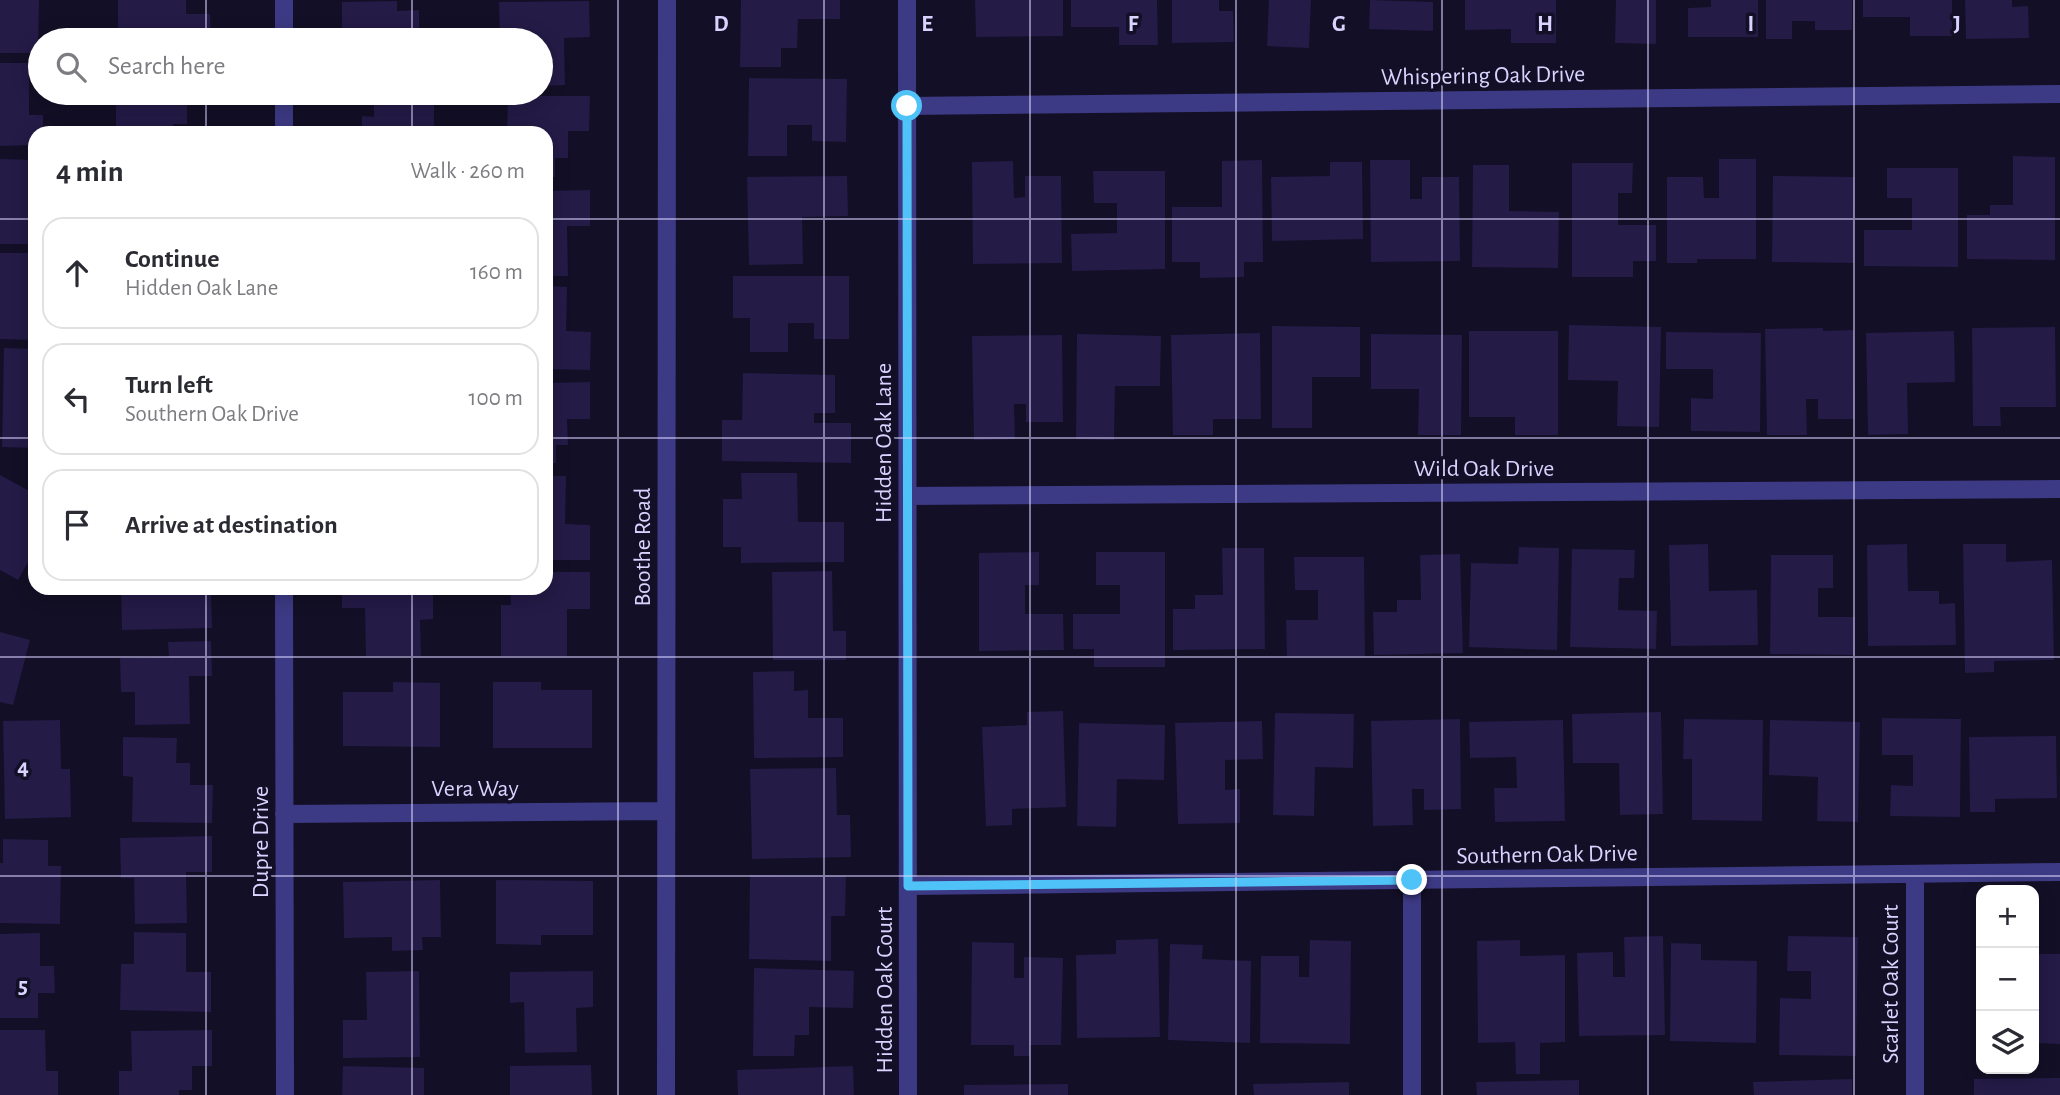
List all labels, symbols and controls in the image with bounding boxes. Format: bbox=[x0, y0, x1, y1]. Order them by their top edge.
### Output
text: D bbox=[713, 13, 729, 36]
text: E bbox=[921, 13, 933, 36]
text: F bbox=[1128, 13, 1139, 36]
text: G bbox=[1332, 13, 1346, 36]
text: H bbox=[1537, 13, 1553, 36]
text: I bbox=[1748, 13, 1754, 36]
text: J bbox=[1953, 13, 1961, 36]
search box bbox=[28, 28, 553, 105]
icon: search bbox=[52, 48, 90, 86]
text: Search here bbox=[108, 53, 226, 79]
street label: Whispering Oak Drive bbox=[1381, 62, 1585, 90]
route start bbox=[891, 90, 922, 121]
text: 4 min bbox=[56, 157, 124, 187]
text: Walk · 260 m bbox=[410, 160, 525, 183]
text: Continue bbox=[125, 246, 220, 272]
icon: ahead bbox=[58, 254, 96, 292]
text: 160 m bbox=[470, 261, 523, 284]
text: Hidden Oak Lane bbox=[125, 277, 278, 300]
street label: Hidden Oak Lane bbox=[872, 363, 896, 523]
text: Turn left bbox=[125, 372, 213, 398]
icon: left bbox=[58, 380, 96, 418]
text: 100 m bbox=[469, 387, 523, 410]
text: Southern Oak Drive bbox=[125, 403, 299, 426]
street label: Wild Oak Drive bbox=[1414, 457, 1554, 481]
street label: Boothe Road bbox=[631, 487, 655, 607]
icon: arrive bbox=[58, 506, 96, 544]
text: Arrive at destination bbox=[125, 512, 338, 538]
text: 4 bbox=[17, 756, 29, 779]
street label: Vera Way bbox=[431, 777, 519, 801]
street label: Dupre Drive bbox=[249, 786, 273, 898]
street label: Southern Oak Drive bbox=[1456, 841, 1638, 869]
route end bbox=[1396, 864, 1427, 895]
map controls bbox=[1976, 885, 2039, 1074]
button: + bbox=[1976, 885, 2039, 948]
street label: Scarlet Oak Court bbox=[1879, 904, 1903, 1064]
street label: Hidden Oak Court bbox=[873, 906, 897, 1073]
button: − bbox=[1976, 948, 2039, 1011]
text: 5 bbox=[18, 975, 28, 998]
button: layers bbox=[1976, 1011, 2039, 1074]

